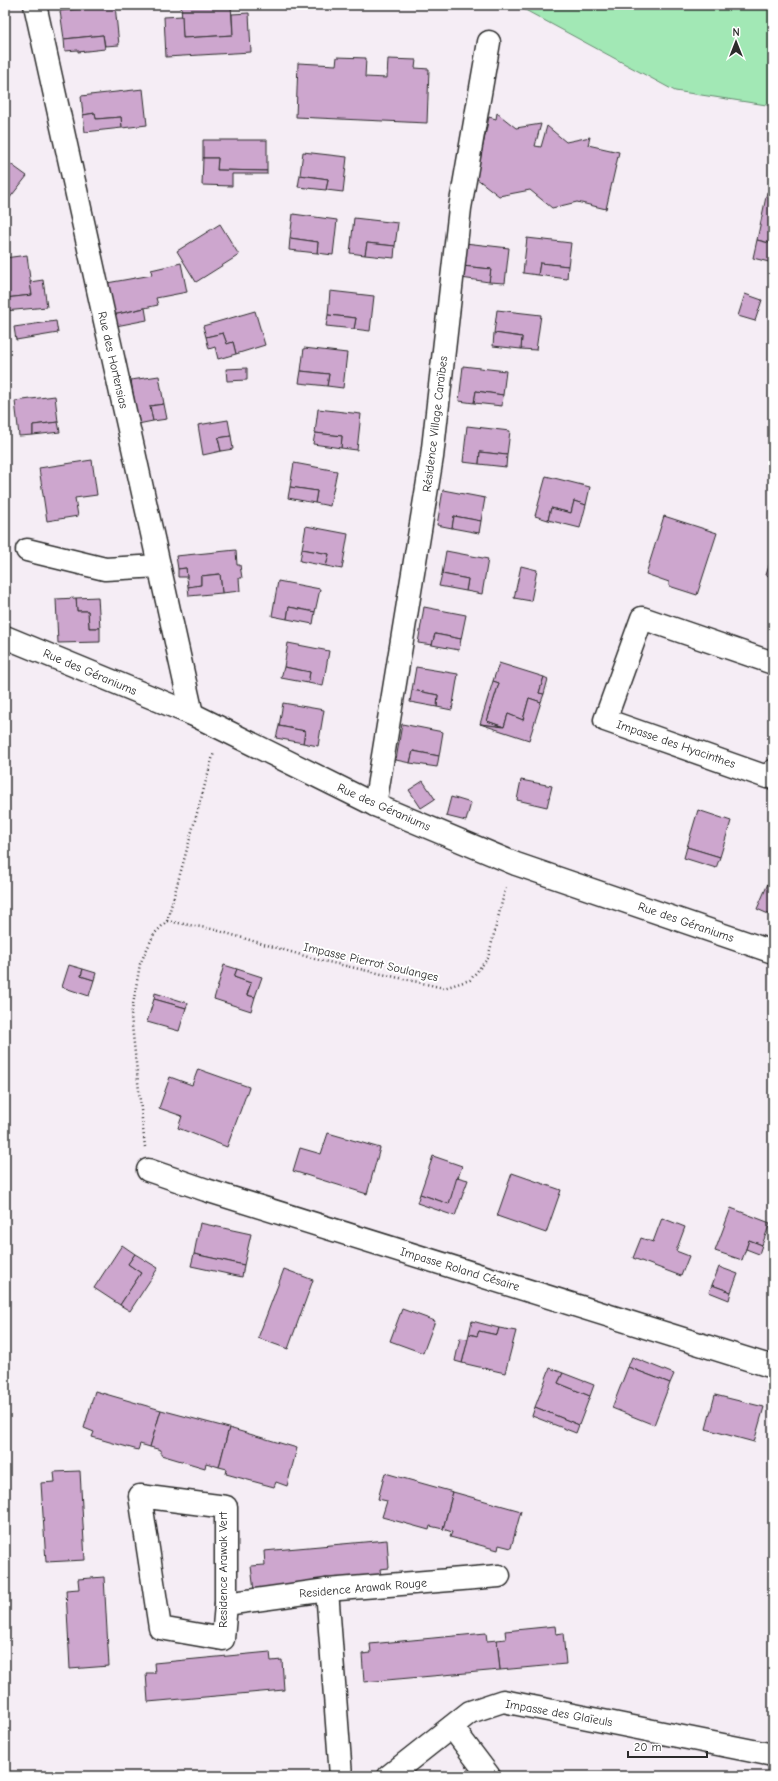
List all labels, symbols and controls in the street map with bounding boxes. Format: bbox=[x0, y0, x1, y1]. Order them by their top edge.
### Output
north arrow bbox=[716, 22, 756, 62]
text: N bbox=[732, 26, 740, 39]
street label: Rue des Hortensias bbox=[95, 310, 131, 410]
street label: Résidence Village Caraïbes bbox=[420, 355, 450, 493]
street label: Rue des Géraniums bbox=[41, 646, 139, 698]
street label: Impasse des Hyacinthes bbox=[615, 717, 737, 771]
street label: Rue des Géraniums bbox=[335, 780, 433, 834]
street label: Rue des Géraniums bbox=[636, 899, 736, 945]
street label: Impasse Pierrot Soulanges bbox=[302, 940, 440, 984]
street label: Impasse Roland Césaire bbox=[399, 1244, 521, 1294]
street label: Residence Arawak Vert bbox=[216, 1511, 230, 1628]
street label: Residence Arawak Rouge bbox=[299, 1575, 427, 1601]
street label: Impasse des Glaïeuls bbox=[504, 1697, 614, 1729]
scale bar bbox=[628, 1733, 707, 1759]
text: 20 m bbox=[634, 1740, 662, 1754]

